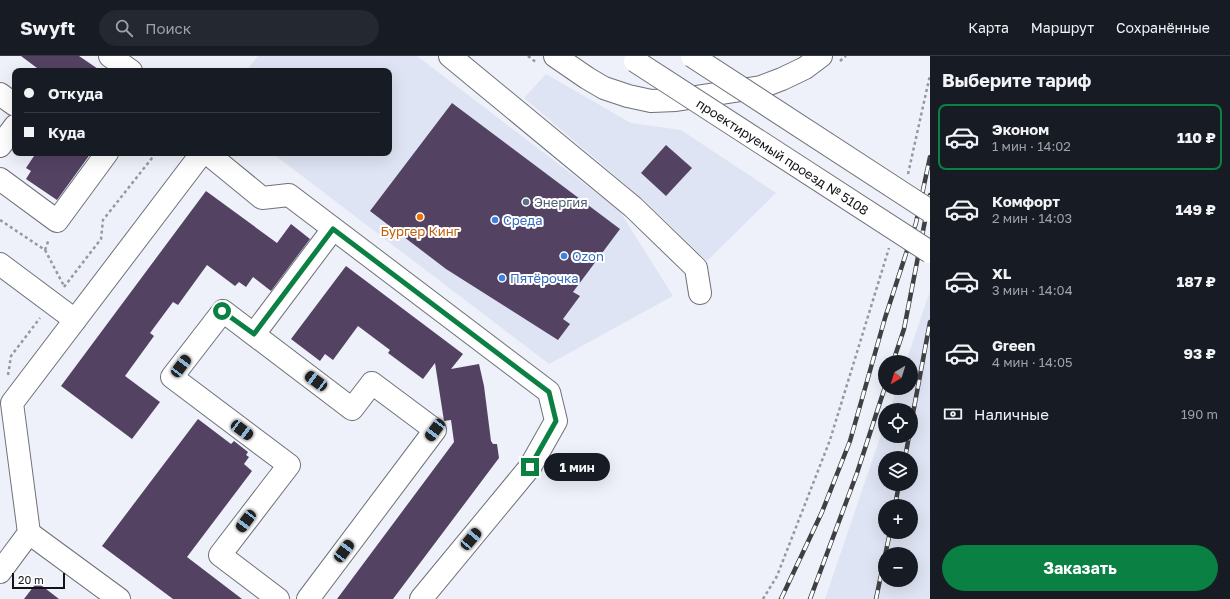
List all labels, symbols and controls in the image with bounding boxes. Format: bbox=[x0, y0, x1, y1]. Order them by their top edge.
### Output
search box bbox=[99, 10, 379, 46]
text: Swyft bbox=[20, 16, 75, 39]
icon: search bbox=[113, 17, 135, 39]
text: Поиск bbox=[145, 19, 191, 37]
text: Карта bbox=[968, 19, 1009, 36]
text: Маршрут bbox=[1031, 19, 1094, 36]
text: Сохранённые bbox=[1116, 19, 1210, 36]
text: Выберите тариф bbox=[942, 69, 1091, 91]
text: Откуда bbox=[48, 84, 103, 102]
street label: проектируемый проезд № 5108 bbox=[694, 95, 872, 218]
icon: car bbox=[944, 119, 980, 155]
text: Эконом bbox=[992, 120, 1049, 138]
text: Куда bbox=[48, 123, 85, 141]
text: 110 ₽ bbox=[1177, 128, 1216, 146]
text: 1 мин · 14:02 bbox=[992, 138, 1071, 154]
icon: car bbox=[944, 191, 980, 227]
text: Комфорт bbox=[992, 192, 1060, 210]
place label: Энергия bbox=[534, 194, 588, 210]
marker: Энергия bbox=[521, 197, 531, 207]
text: 149 ₽ bbox=[1175, 200, 1216, 218]
text: 2 мин · 14:03 bbox=[992, 210, 1072, 226]
marker: Бургер Кинг bbox=[415, 212, 425, 222]
place label: Среда bbox=[503, 212, 543, 228]
marker: Среда bbox=[490, 215, 500, 225]
place label: Бургер Кинг bbox=[380, 223, 460, 239]
place label: Ozon bbox=[572, 248, 604, 264]
marker: Ozon bbox=[559, 251, 569, 261]
icon: car bbox=[944, 263, 980, 299]
text: XL bbox=[992, 264, 1011, 282]
place label: Пятёрочка bbox=[510, 270, 579, 286]
text: 187 ₽ bbox=[1177, 272, 1216, 290]
marker: Пятёрочка bbox=[497, 273, 507, 283]
text: 3 мин · 14:04 bbox=[992, 282, 1073, 298]
route start bbox=[213, 302, 231, 320]
icon: car bbox=[944, 335, 980, 371]
text: Green bbox=[992, 336, 1035, 354]
text: 93 ₽ bbox=[1183, 344, 1216, 362]
car bbox=[169, 353, 193, 379]
text: 4 мин · 14:05 bbox=[992, 354, 1073, 370]
north arrow bbox=[878, 355, 918, 395]
map controls bbox=[878, 355, 918, 587]
car bbox=[303, 369, 329, 393]
button: locate bbox=[878, 403, 918, 443]
icon: cash bbox=[942, 403, 964, 425]
text: Наличные bbox=[974, 405, 1049, 423]
text: 190 m bbox=[1181, 406, 1218, 422]
car bbox=[423, 417, 447, 443]
car bbox=[229, 418, 255, 442]
button: layers bbox=[878, 451, 918, 491]
callout: 1 мин bbox=[544, 453, 610, 481]
route end bbox=[521, 458, 539, 476]
text: 1 мин bbox=[559, 459, 595, 475]
button: + bbox=[878, 499, 918, 539]
car bbox=[234, 508, 258, 534]
car bbox=[459, 526, 483, 552]
car bbox=[332, 538, 356, 564]
button: Заказать bbox=[942, 545, 1218, 591]
button: − bbox=[878, 547, 918, 587]
scale bar bbox=[12, 571, 65, 590]
text: 20 m bbox=[18, 573, 44, 586]

